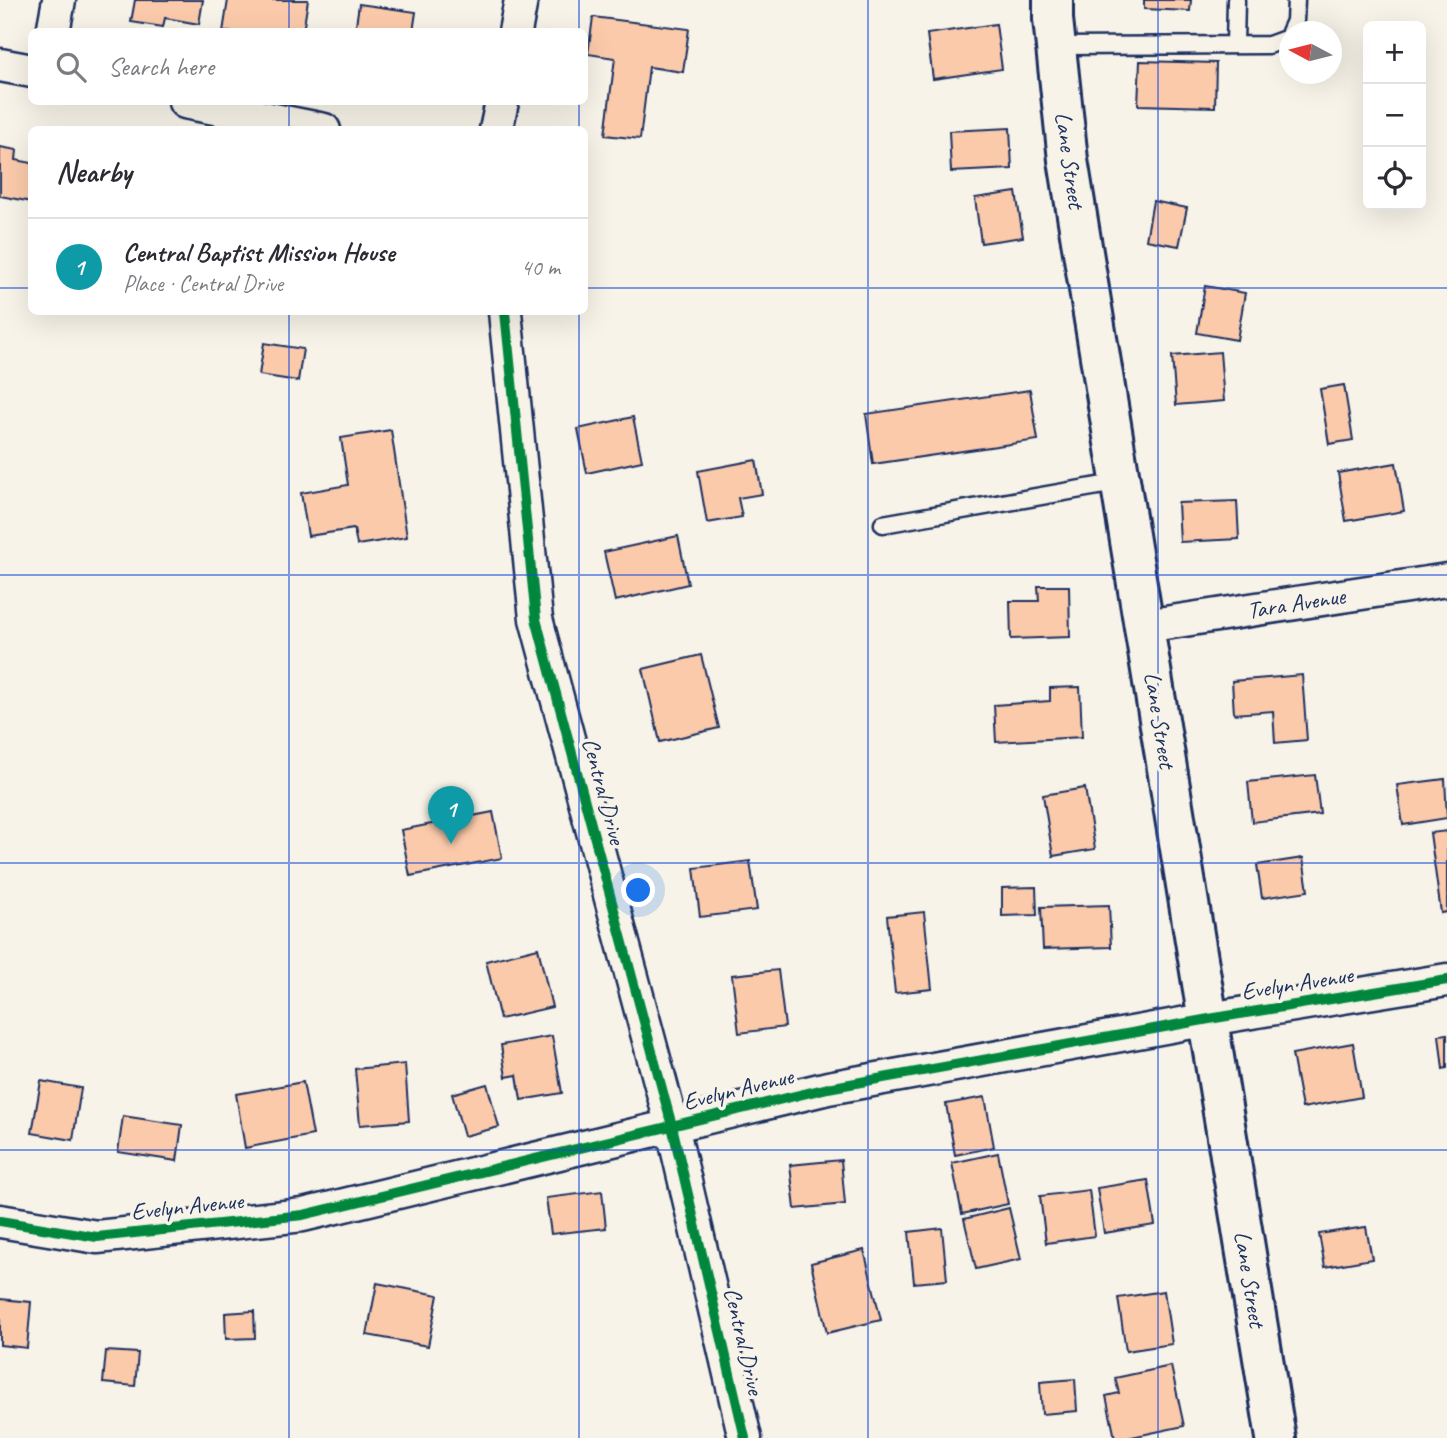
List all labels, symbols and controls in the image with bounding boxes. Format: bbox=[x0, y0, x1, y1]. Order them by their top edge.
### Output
north arrow bbox=[1279, 21, 1342, 84]
map controls bbox=[1363, 21, 1426, 210]
button: + bbox=[1363, 21, 1426, 84]
search box bbox=[28, 28, 588, 105]
icon: search bbox=[52, 48, 90, 86]
text: Search here bbox=[108, 50, 214, 83]
button: − bbox=[1363, 84, 1426, 147]
street label: Lane Street bbox=[1048, 110, 1092, 212]
button: locate bbox=[1363, 147, 1426, 210]
text: Nearby bbox=[56, 153, 132, 191]
text: Central Baptist Mission House bbox=[123, 236, 394, 269]
text: 1 bbox=[74, 253, 84, 282]
text: 40 m bbox=[521, 253, 560, 282]
text: Place · Central Drive bbox=[123, 269, 283, 298]
street label: Tara Avenue bbox=[1245, 580, 1349, 626]
street label: Lane Street bbox=[1138, 670, 1183, 772]
street label: Central Drive bbox=[575, 735, 633, 850]
pin: 1 bbox=[428, 786, 474, 844]
your location bbox=[621, 873, 655, 907]
street label: Evelyn Avenue bbox=[1239, 959, 1357, 1007]
street label: Evelyn Avenue bbox=[680, 1060, 798, 1117]
street label: Evelyn Avenue bbox=[130, 1185, 247, 1227]
street label: Lane Street bbox=[1228, 1229, 1273, 1331]
street label: Central Drive bbox=[717, 1285, 771, 1399]

